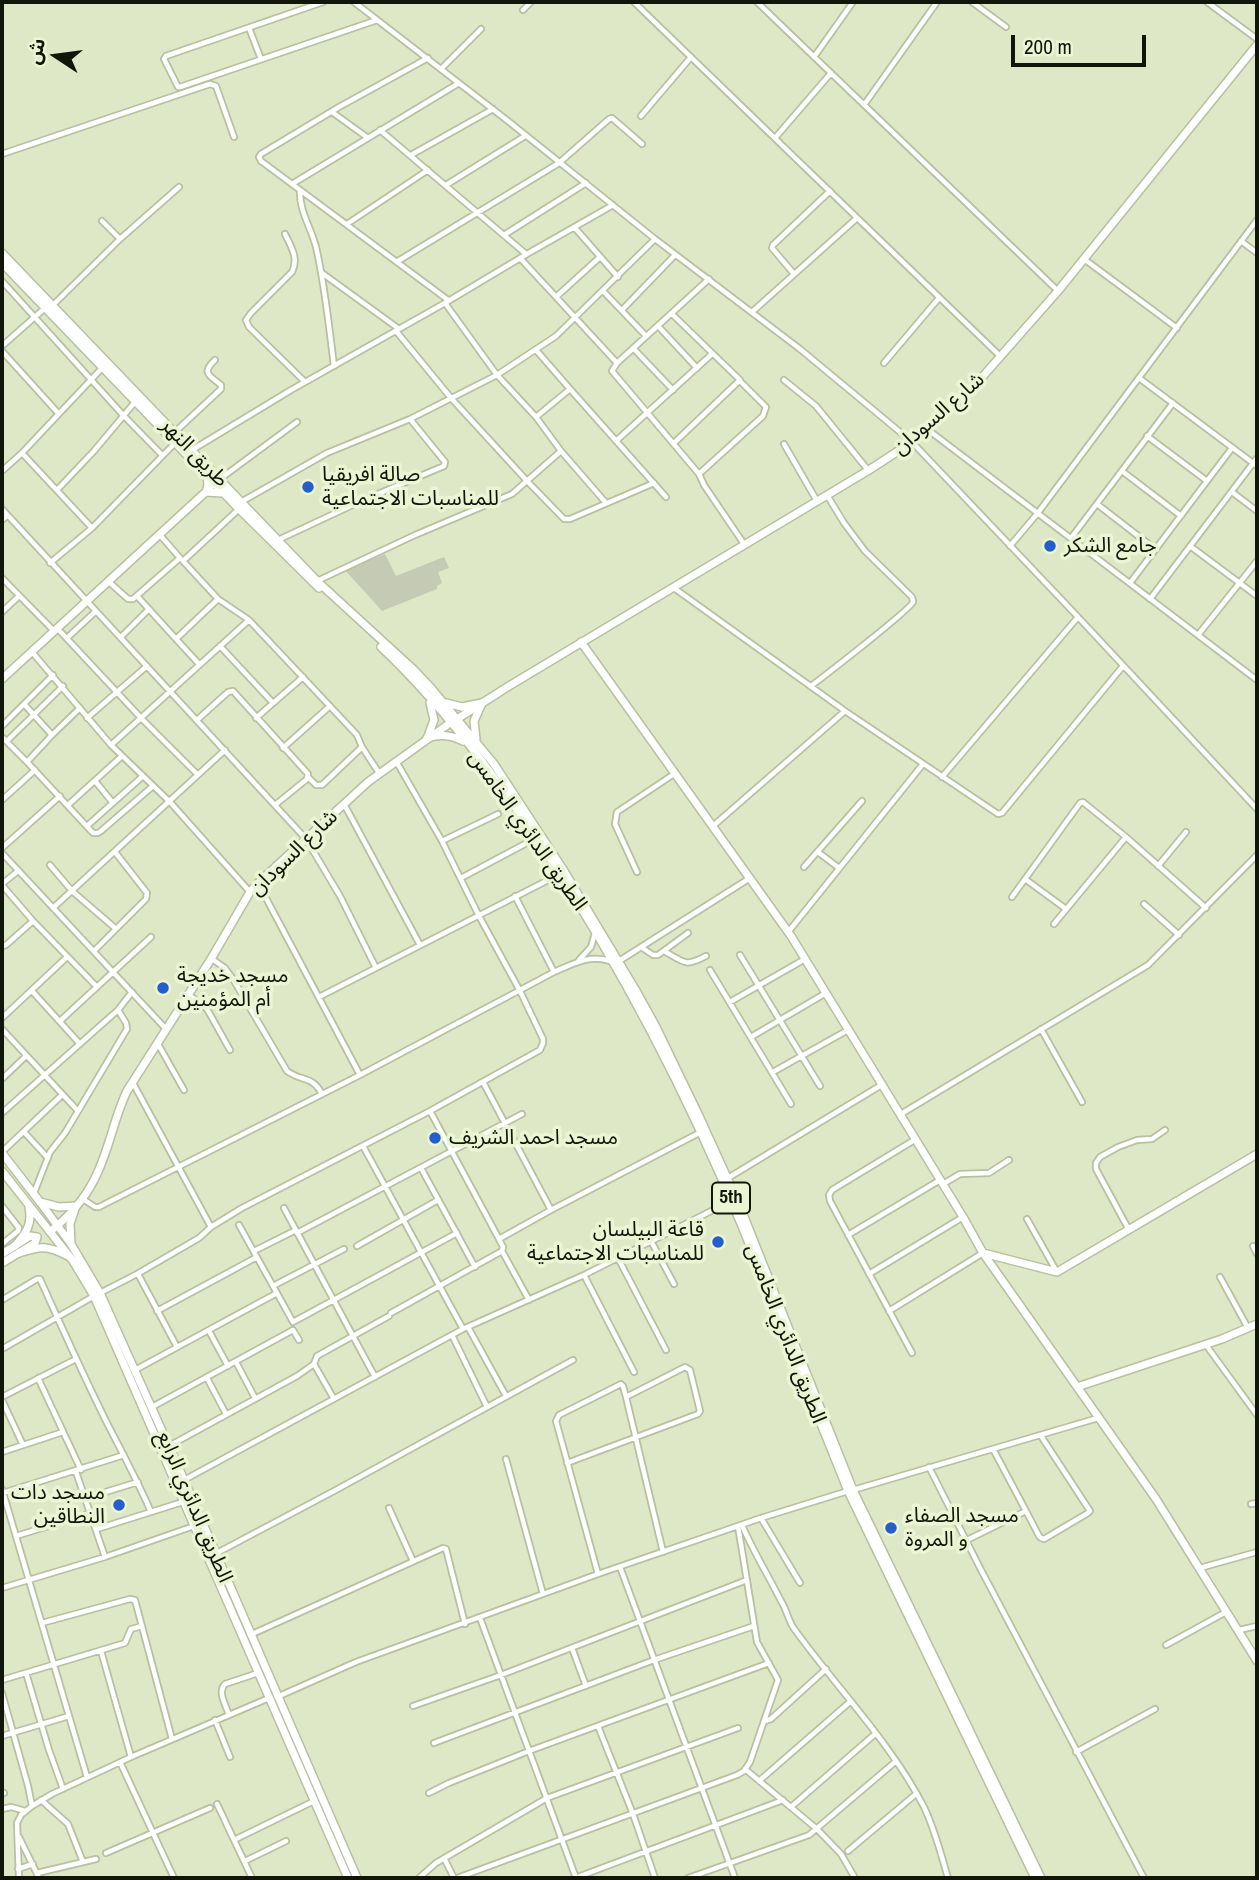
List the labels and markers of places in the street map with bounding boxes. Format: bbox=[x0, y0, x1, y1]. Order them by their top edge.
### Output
place label: صالة افريقيا للمناسبات الاجتماعية bbox=[322, 462, 499, 512]
marker: صالة افريقيا للمناسبات الاجتماعية bbox=[300, 479, 316, 495]
place label: جامع الشكر bbox=[1064, 533, 1157, 559]
marker: جامع الشكر bbox=[1042, 538, 1058, 554]
place label: مسجد خديجة أم المؤمنين bbox=[177, 963, 289, 1013]
marker: مسجد خديجة أم المؤمنين bbox=[155, 980, 171, 996]
place label: مسجد احمد الشريف bbox=[449, 1125, 618, 1151]
marker: مسجد احمد الشريف bbox=[427, 1130, 443, 1146]
place label: قاعة البيلسان للمناسبات الاجتماعية bbox=[527, 1217, 704, 1267]
marker: قاعة البيلسان للمناسبات الاجتماعية bbox=[710, 1234, 726, 1250]
place label: مسجد دات النطاقين bbox=[11, 1480, 105, 1530]
marker: مسجد دات النطاقين bbox=[111, 1497, 127, 1513]
place label: مسجد الصفاء و المروة bbox=[905, 1503, 1019, 1553]
marker: مسجد الصفاء و المروة bbox=[883, 1520, 899, 1536]

